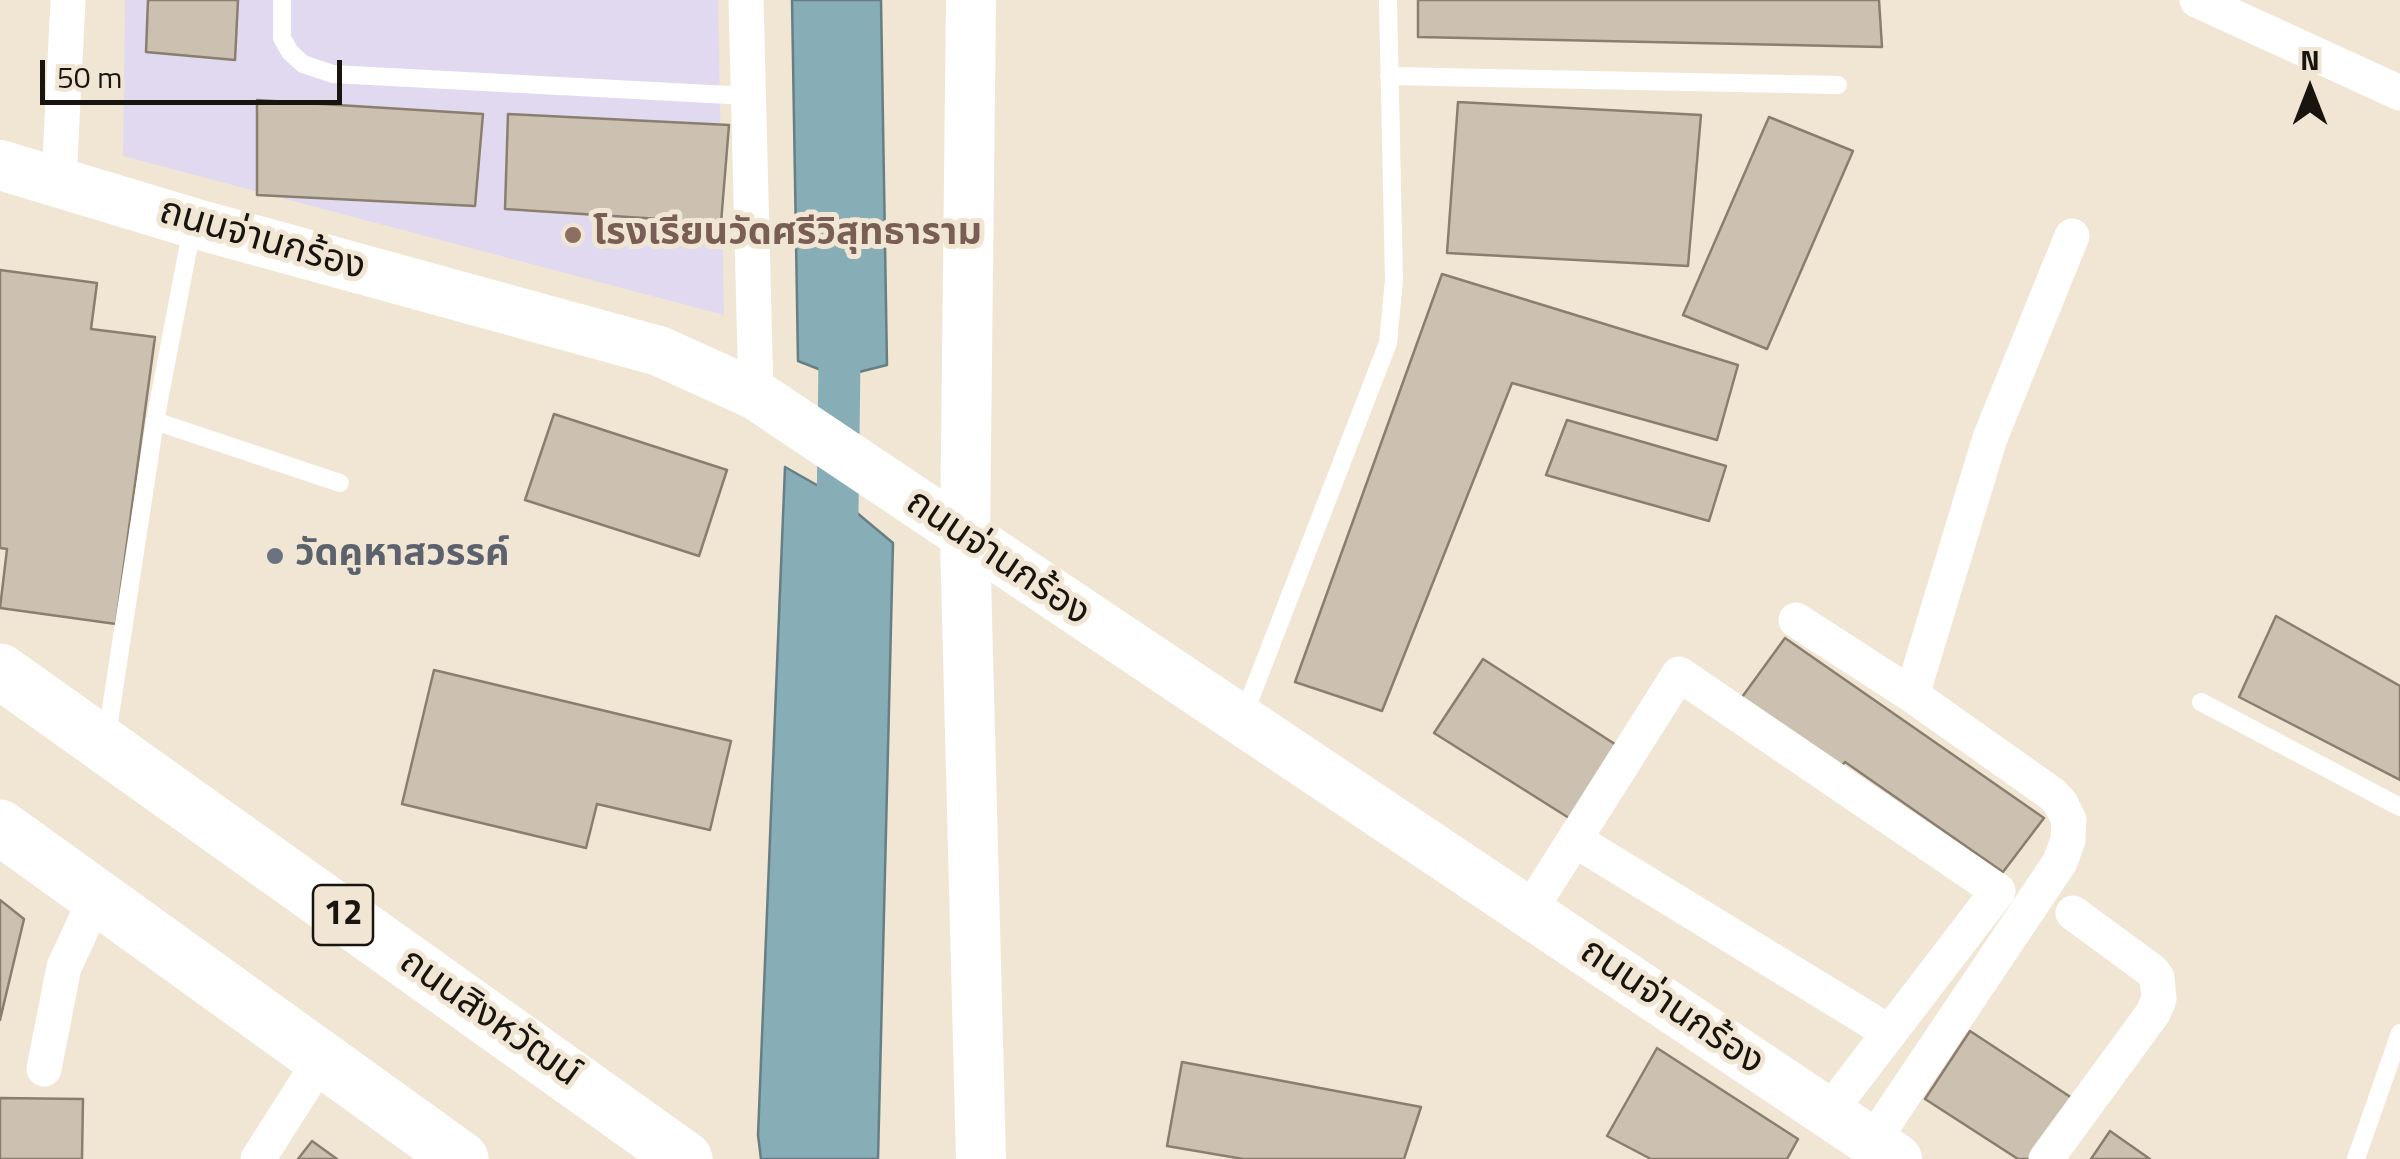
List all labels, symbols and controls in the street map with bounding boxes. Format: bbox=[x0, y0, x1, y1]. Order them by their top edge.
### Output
text: N bbox=[2300, 38, 2320, 81]
scale bar bbox=[45, 40, 348, 102]
north arrow bbox=[2260, 40, 2360, 140]
text: 50 m bbox=[57, 54, 122, 100]
street label: ถนนจ่านกร้อง bbox=[154, 190, 370, 292]
place label: โรงเรียนวัดศรีวิสุทธาราม bbox=[593, 212, 982, 258]
marker: โรงเรียนวัดศรีวิสุทธาราม bbox=[562, 224, 584, 246]
street label: ถนนจ่านกร้อง bbox=[896, 481, 1098, 637]
place label: วัดคูหาสวรรค์ bbox=[295, 533, 510, 579]
marker: วัดคูหาสวรรค์ bbox=[264, 545, 286, 567]
road number: 12 bbox=[313, 885, 373, 945]
street label: ถนนจ่านกร้อง bbox=[1570, 930, 1772, 1086]
street label: ถนนสิงหวัฒน์ bbox=[390, 940, 588, 1098]

